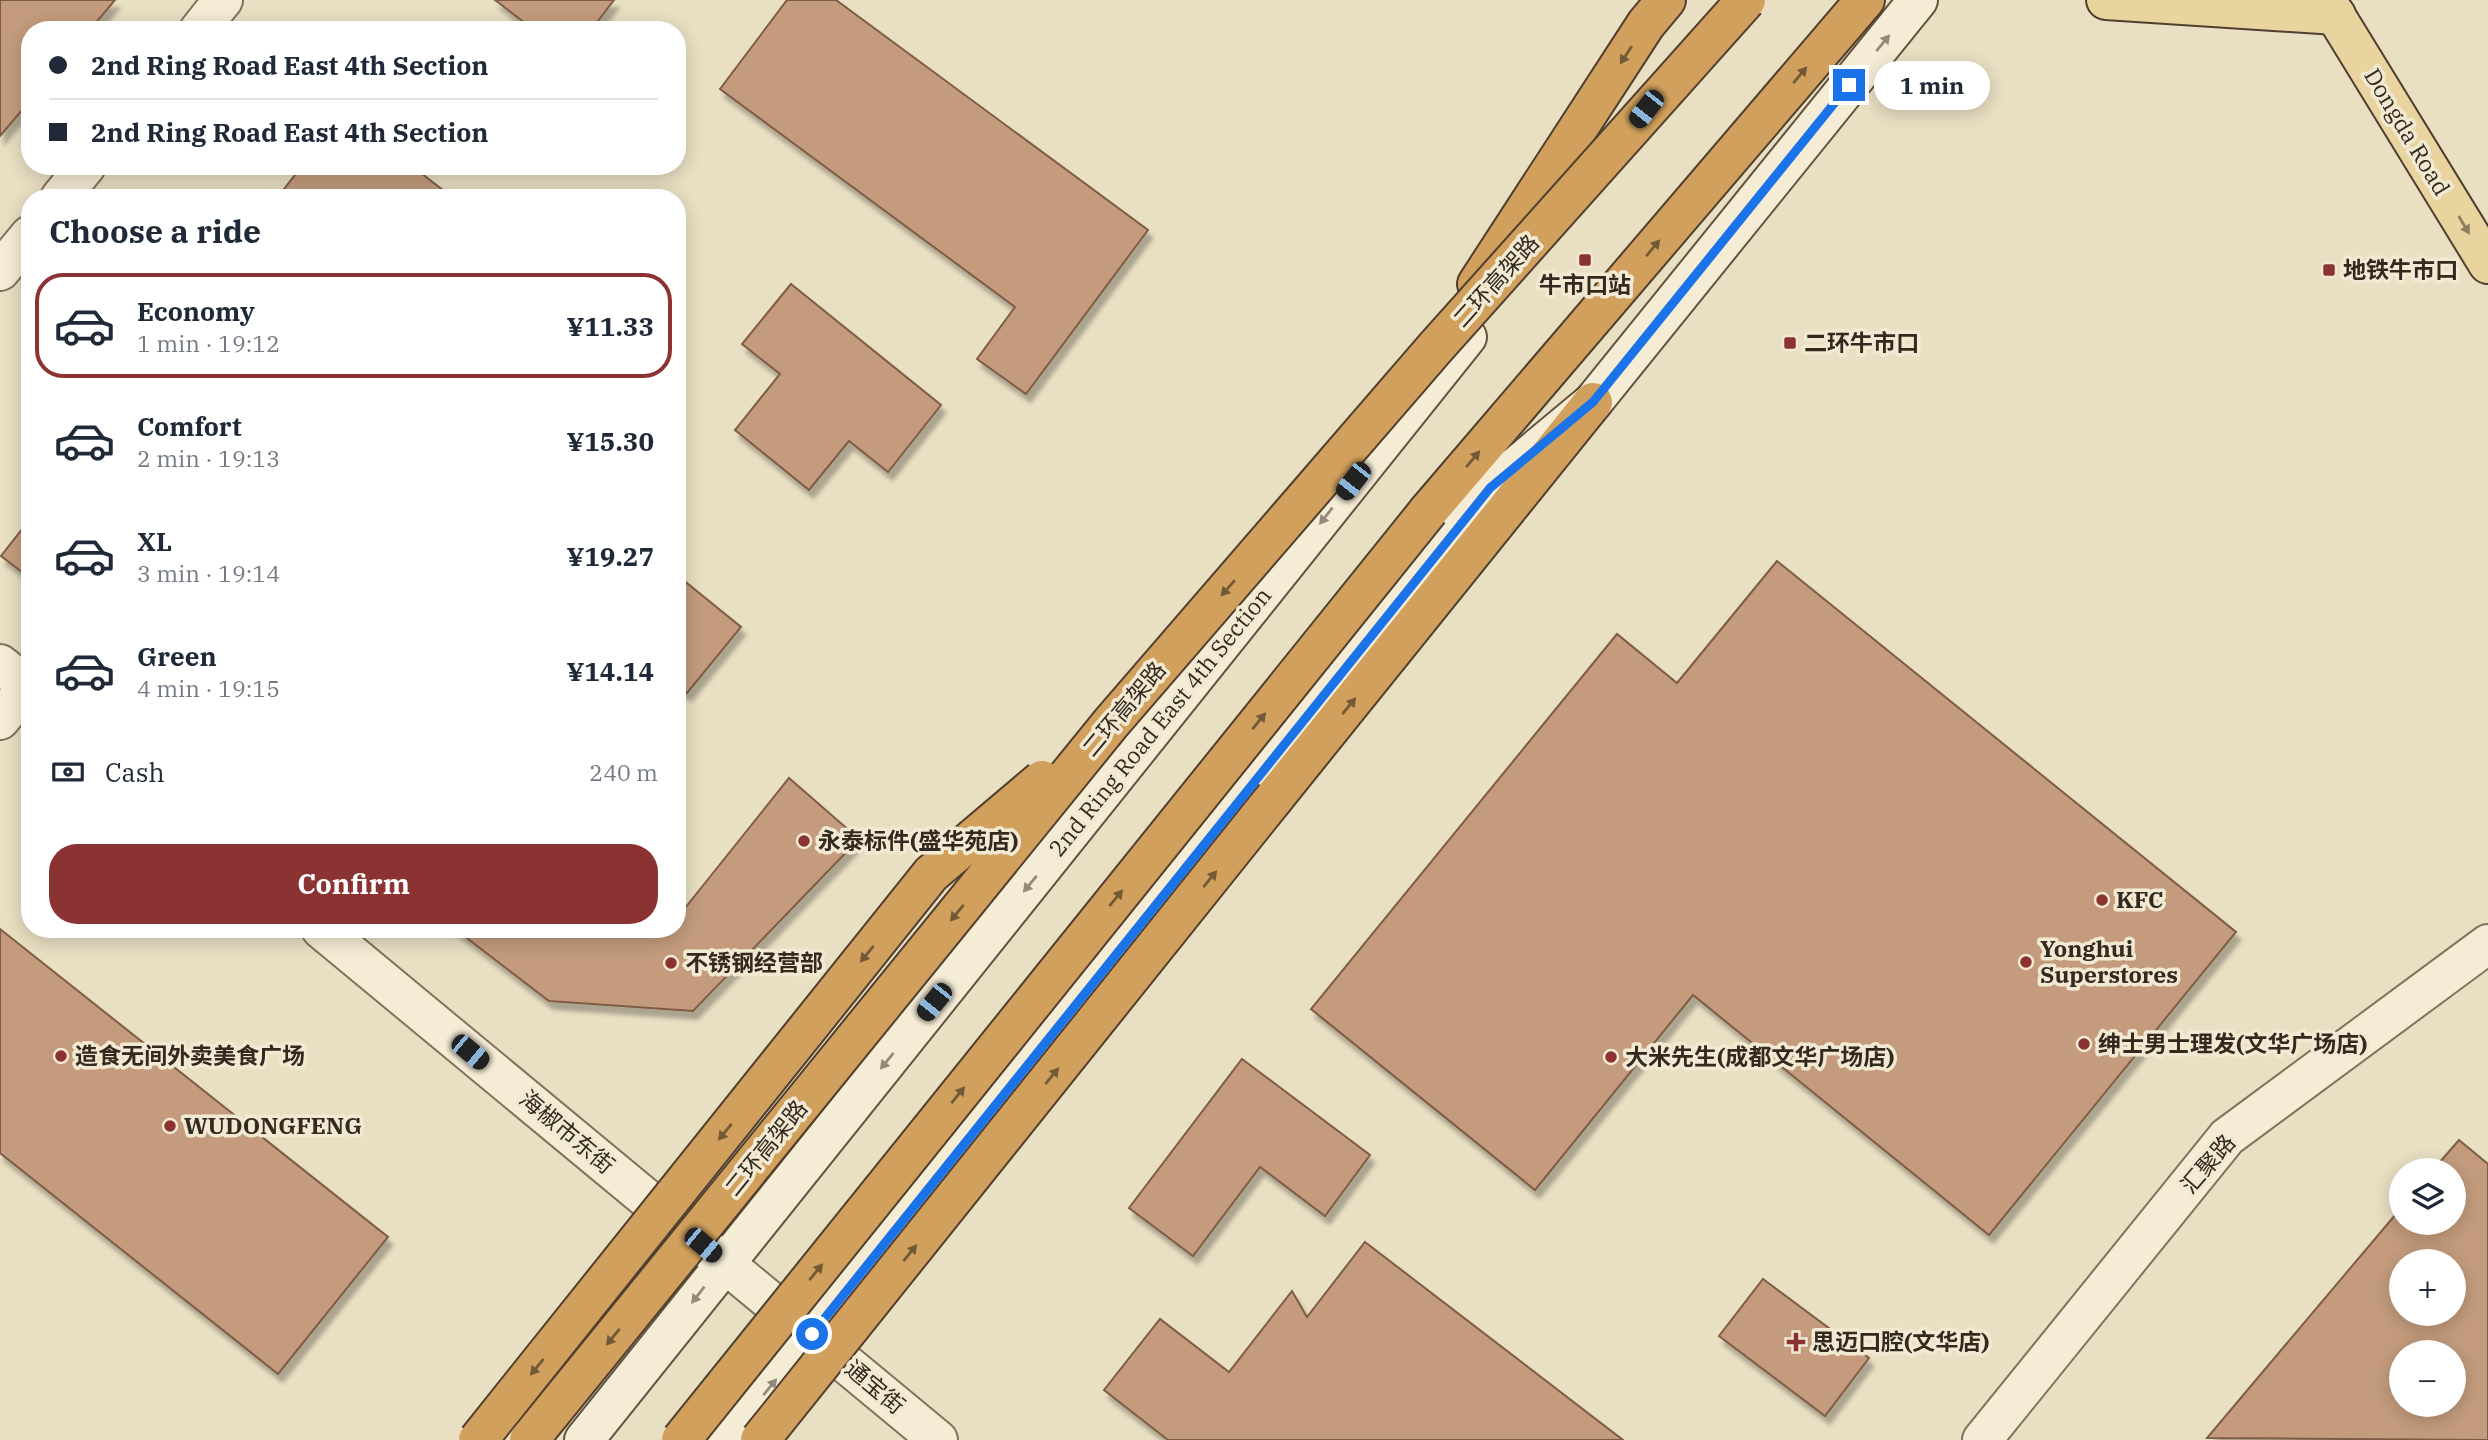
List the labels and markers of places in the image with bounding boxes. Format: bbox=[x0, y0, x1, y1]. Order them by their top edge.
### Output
marker: 牛市口站 bbox=[1577, 252, 1593, 268]
place label: 地铁牛市口 bbox=[2343, 254, 2458, 284]
marker: 地铁牛市口 bbox=[2321, 262, 2337, 278]
place label: 牛市口站 bbox=[1539, 269, 1631, 299]
place label: 二环牛市口 bbox=[1804, 327, 1919, 357]
marker: 二环牛市口 bbox=[1782, 335, 1798, 351]
place label: 永泰标件(盛华苑店) bbox=[818, 825, 1018, 855]
marker: 永泰标件(盛华苑店) bbox=[796, 833, 812, 849]
place label: KFC bbox=[2116, 884, 2163, 914]
marker: KFC bbox=[2094, 892, 2110, 908]
place label: Yonghui Superstores bbox=[2040, 933, 2178, 989]
place label: 不锈钢经营部 bbox=[685, 947, 823, 977]
marker: Yonghui Superstores bbox=[2018, 954, 2034, 970]
marker: 不锈钢经营部 bbox=[663, 955, 679, 971]
place label: 绅士男士理发(文华广场店) bbox=[2098, 1028, 2367, 1058]
marker: 绅士男士理发(文华广场店) bbox=[2076, 1036, 2092, 1052]
place label: 造食无间外卖美食广场 bbox=[75, 1040, 305, 1070]
place label: 大米先生(成都文华广场店) bbox=[1625, 1041, 1894, 1071]
marker: 造食无间外卖美食广场 bbox=[53, 1048, 69, 1064]
marker: 大米先生(成都文华广场店) bbox=[1603, 1049, 1619, 1065]
place label: WUDONGFENG bbox=[184, 1110, 362, 1140]
marker: WUDONGFENG bbox=[162, 1118, 178, 1134]
place label: 思迈口腔(文华店) bbox=[1812, 1326, 1989, 1356]
marker: 思迈口腔(文华店) bbox=[1786, 1332, 1806, 1352]

